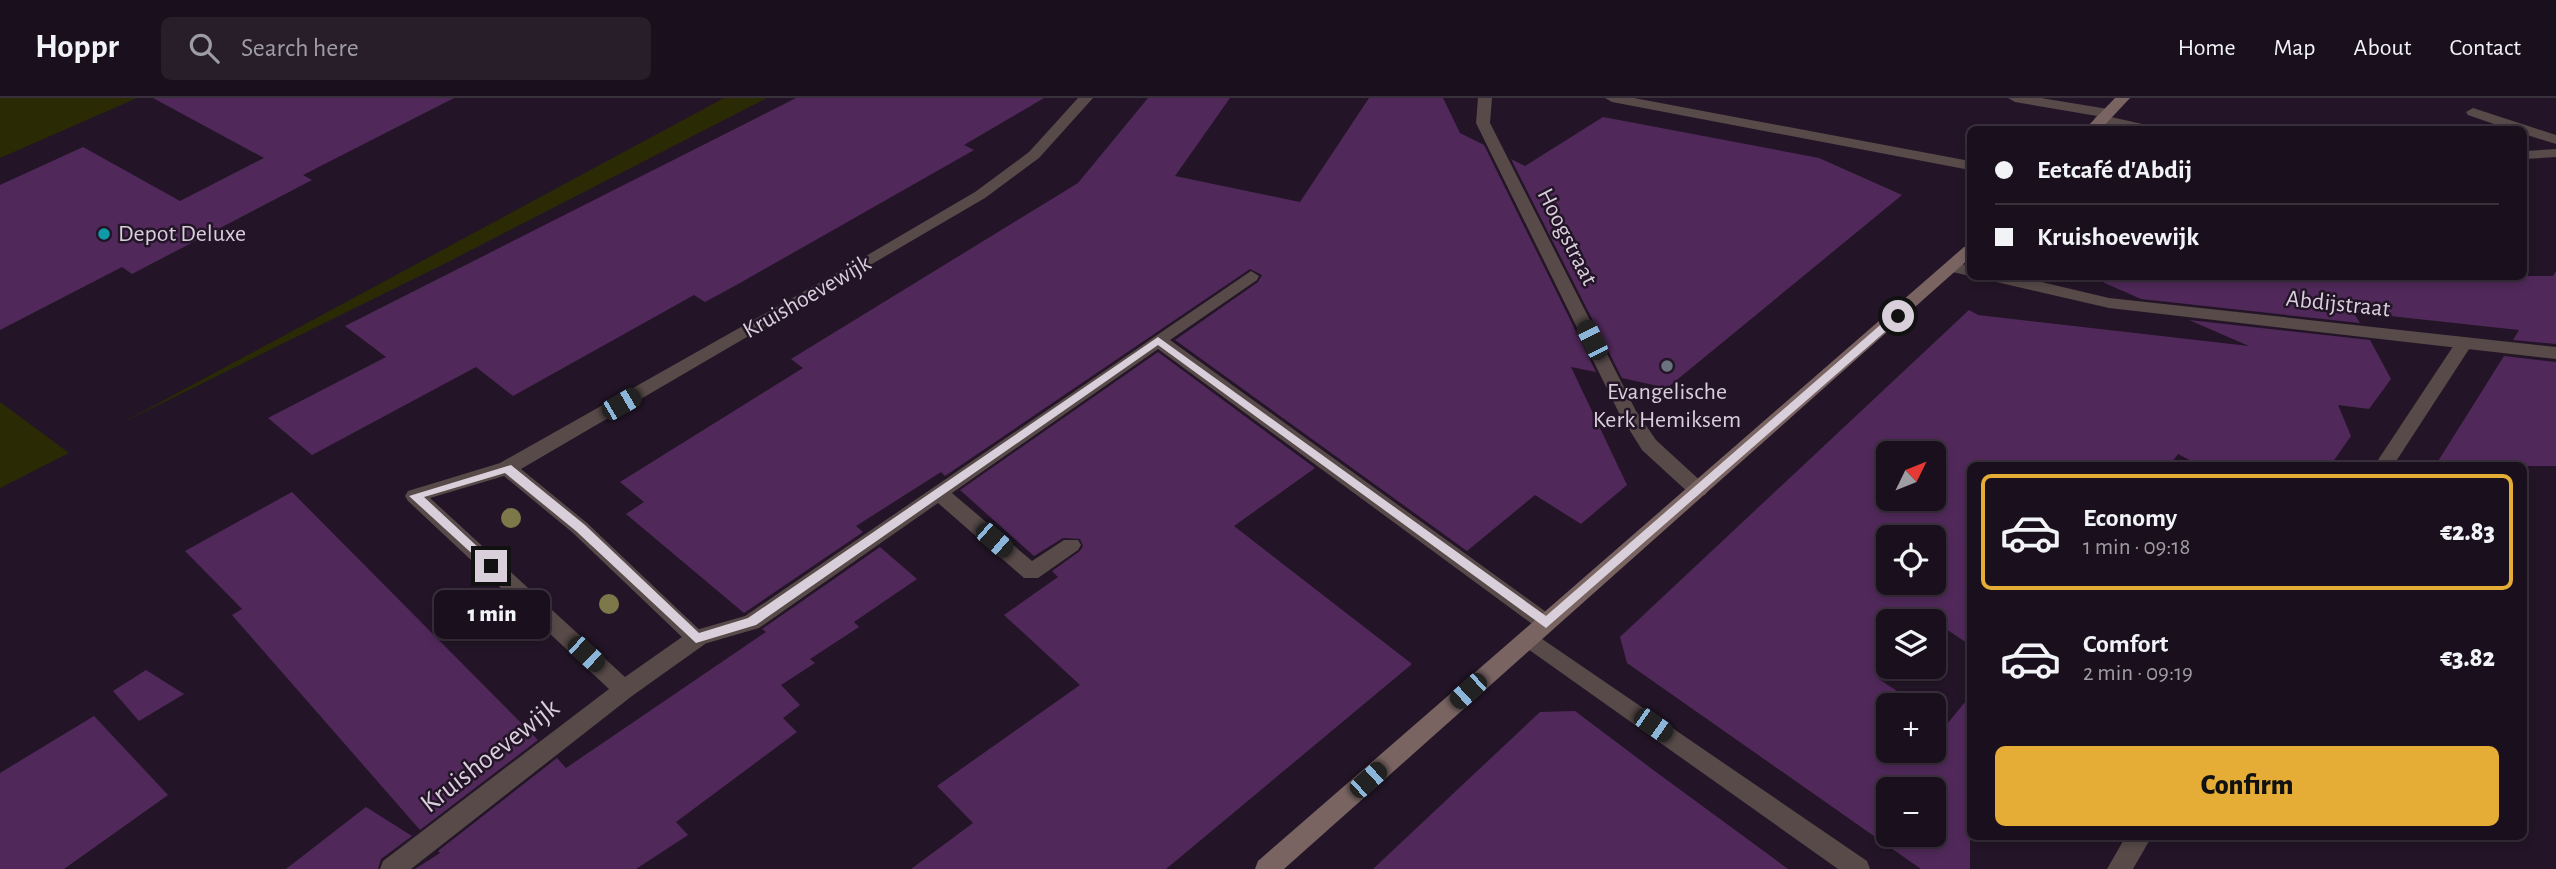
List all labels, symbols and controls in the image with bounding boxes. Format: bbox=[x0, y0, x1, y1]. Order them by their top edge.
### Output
search box bbox=[161, 17, 651, 80]
icon: search bbox=[185, 29, 223, 67]
text: Hoppr bbox=[35, 31, 119, 64]
text: Search here bbox=[241, 35, 359, 61]
text: Home bbox=[2178, 36, 2236, 60]
text: Map bbox=[2274, 36, 2316, 60]
text: About bbox=[2354, 36, 2411, 60]
text: Contact bbox=[2449, 36, 2521, 60]
text: Eetcafé d'Abdij bbox=[2037, 157, 2192, 183]
street label: Hoogstraat bbox=[1532, 185, 1602, 290]
place label: Depot Deluxe bbox=[118, 222, 246, 246]
text: Kruishoevewijk bbox=[2037, 224, 2199, 250]
marker: Depot Deluxe bbox=[96, 226, 112, 242]
street label: Kruishoevewijk bbox=[739, 251, 875, 343]
street label: Abdijstraat bbox=[2285, 287, 2392, 321]
route start bbox=[1882, 300, 1914, 332]
car bbox=[1574, 317, 1611, 363]
marker: Evangelische Kerk Hemiksem bbox=[1659, 358, 1675, 374]
place label: Evangelische Kerk Hemiksem bbox=[1593, 380, 1741, 432]
car bbox=[598, 384, 645, 424]
north arrow bbox=[1876, 441, 1946, 511]
map controls bbox=[1876, 441, 1946, 847]
icon: car bbox=[1999, 501, 2062, 564]
text: Economy bbox=[2083, 505, 2177, 531]
car bbox=[972, 518, 1017, 562]
text: €2.83 bbox=[2440, 519, 2495, 545]
button: locate bbox=[1876, 525, 1946, 595]
text: 1 min · 09:18 bbox=[2083, 536, 2190, 559]
route end bbox=[475, 550, 507, 582]
callout: 1 min bbox=[433, 590, 549, 640]
text: 1 min bbox=[468, 603, 516, 626]
button: layers bbox=[1876, 609, 1946, 679]
icon: car bbox=[1999, 627, 2062, 690]
text: Comfort bbox=[2083, 631, 2168, 657]
car bbox=[564, 632, 609, 676]
text: €3.82 bbox=[2440, 645, 2495, 671]
text: 2 min · 09:19 bbox=[2083, 662, 2193, 685]
car bbox=[1446, 669, 1491, 713]
street label: Kruishoevewijk bbox=[416, 693, 565, 818]
button: + bbox=[1876, 693, 1946, 763]
car bbox=[1630, 704, 1677, 746]
button: Confirm bbox=[1995, 746, 2499, 826]
car bbox=[1346, 758, 1391, 802]
button: − bbox=[1876, 777, 1946, 847]

